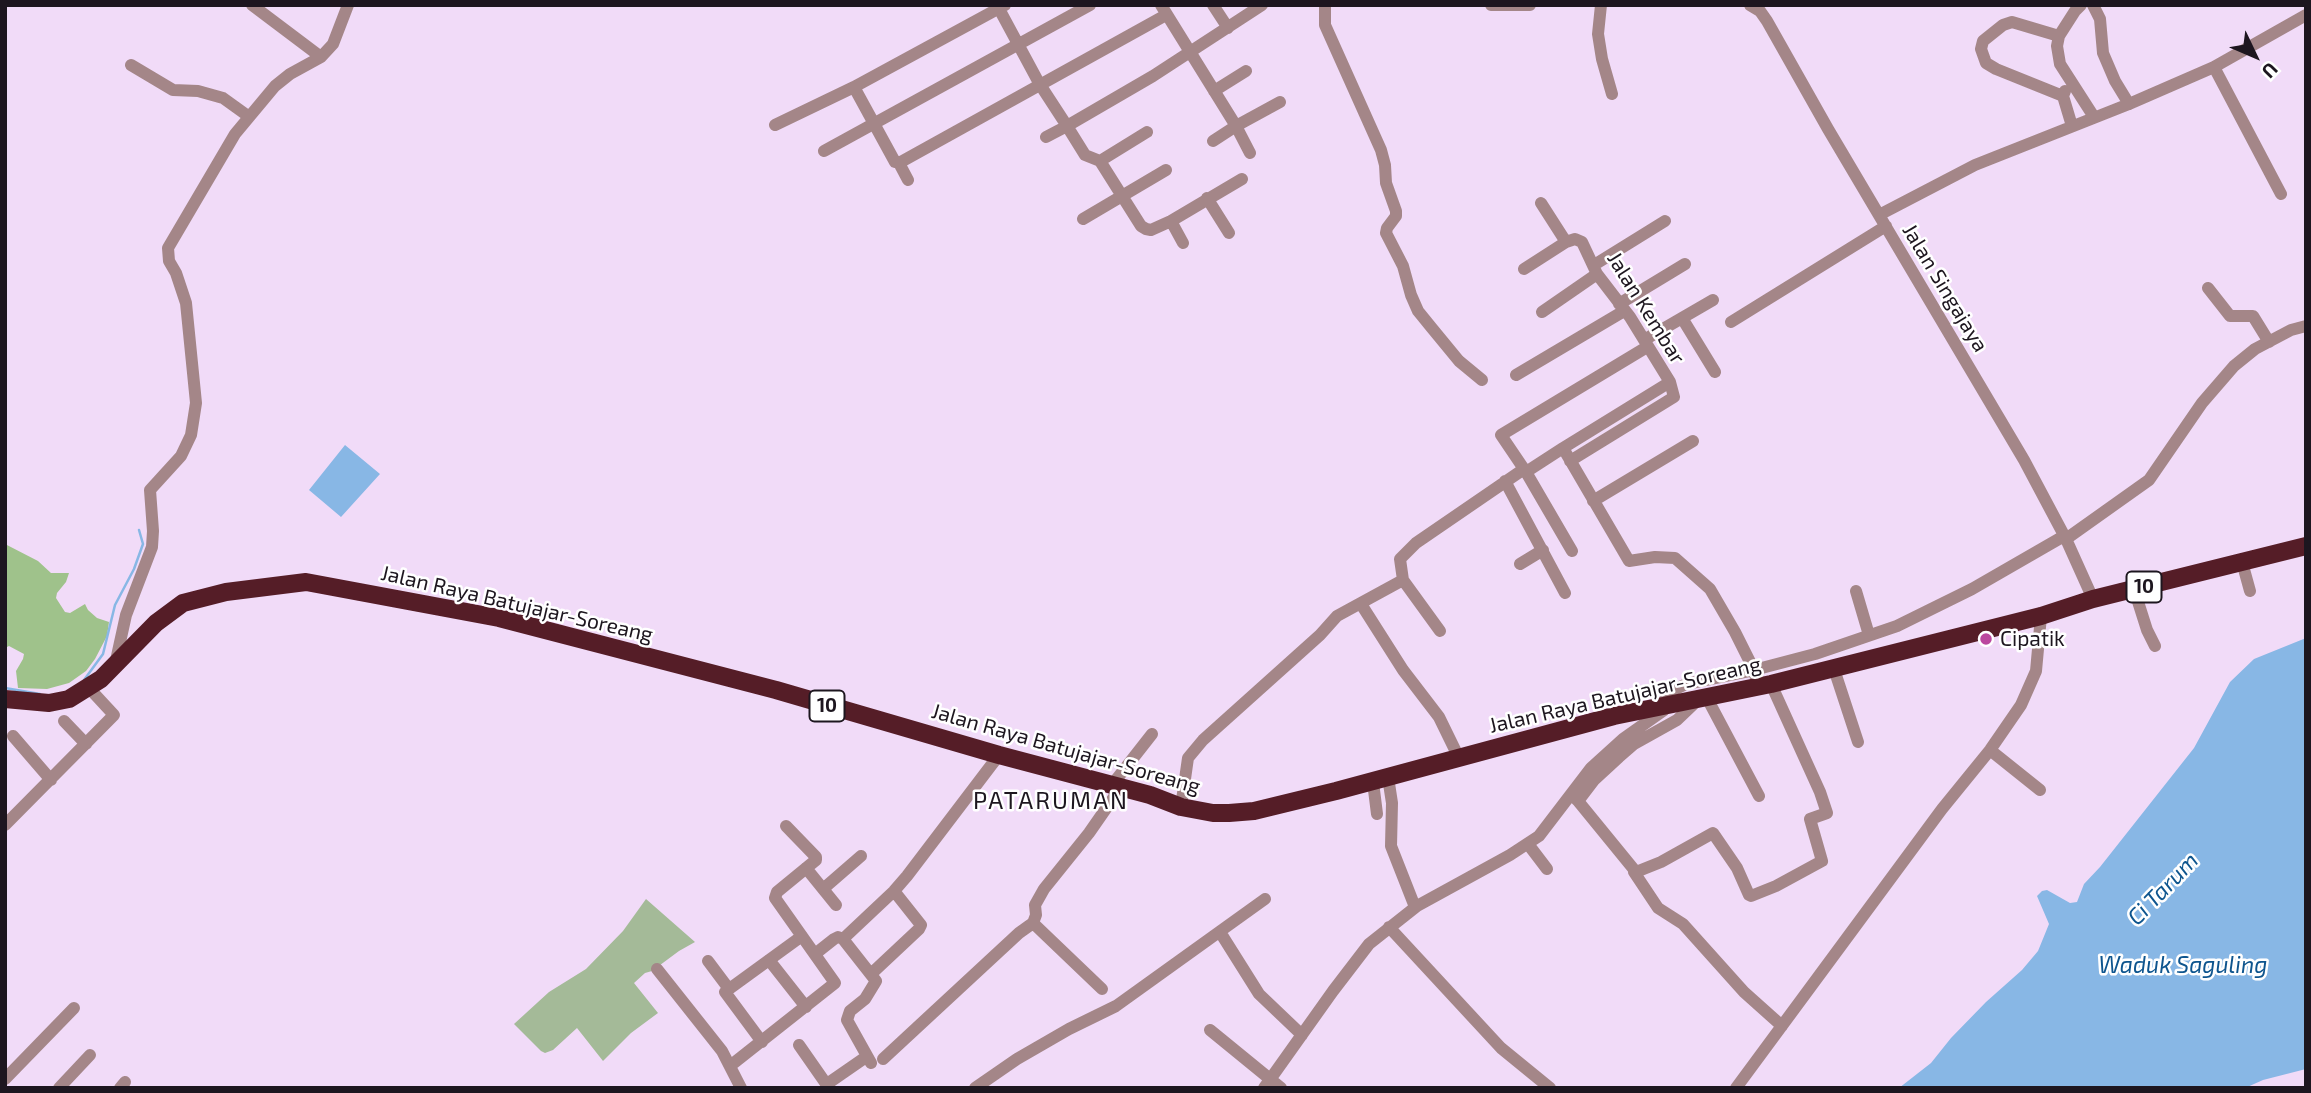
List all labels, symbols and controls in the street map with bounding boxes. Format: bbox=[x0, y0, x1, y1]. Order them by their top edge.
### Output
north arrow bbox=[2220, 21, 2290, 91]
text: U bbox=[2258, 58, 2283, 84]
street label: Jalan Singajaya bbox=[1897, 219, 1993, 357]
street label: Jalan Kembar bbox=[1602, 247, 1690, 369]
street label: Jalan Raya Batujajar-Soreang bbox=[379, 560, 655, 648]
road number: 10 bbox=[2126, 572, 2162, 602]
place label: Cipatik bbox=[2000, 626, 2065, 652]
marker: Cipatik bbox=[1978, 631, 1994, 647]
street label: Jalan Raya Batujajar-Soreang bbox=[1487, 651, 1763, 739]
road number: 10 bbox=[810, 691, 844, 722]
street label: Jalan Raya Batujajar-Soreang bbox=[929, 699, 1203, 799]
district label: PATARUMAN bbox=[974, 787, 1128, 815]
water label: Ci Tarum bbox=[2122, 847, 2204, 931]
water label: Waduk Saguling bbox=[2098, 951, 2268, 979]

